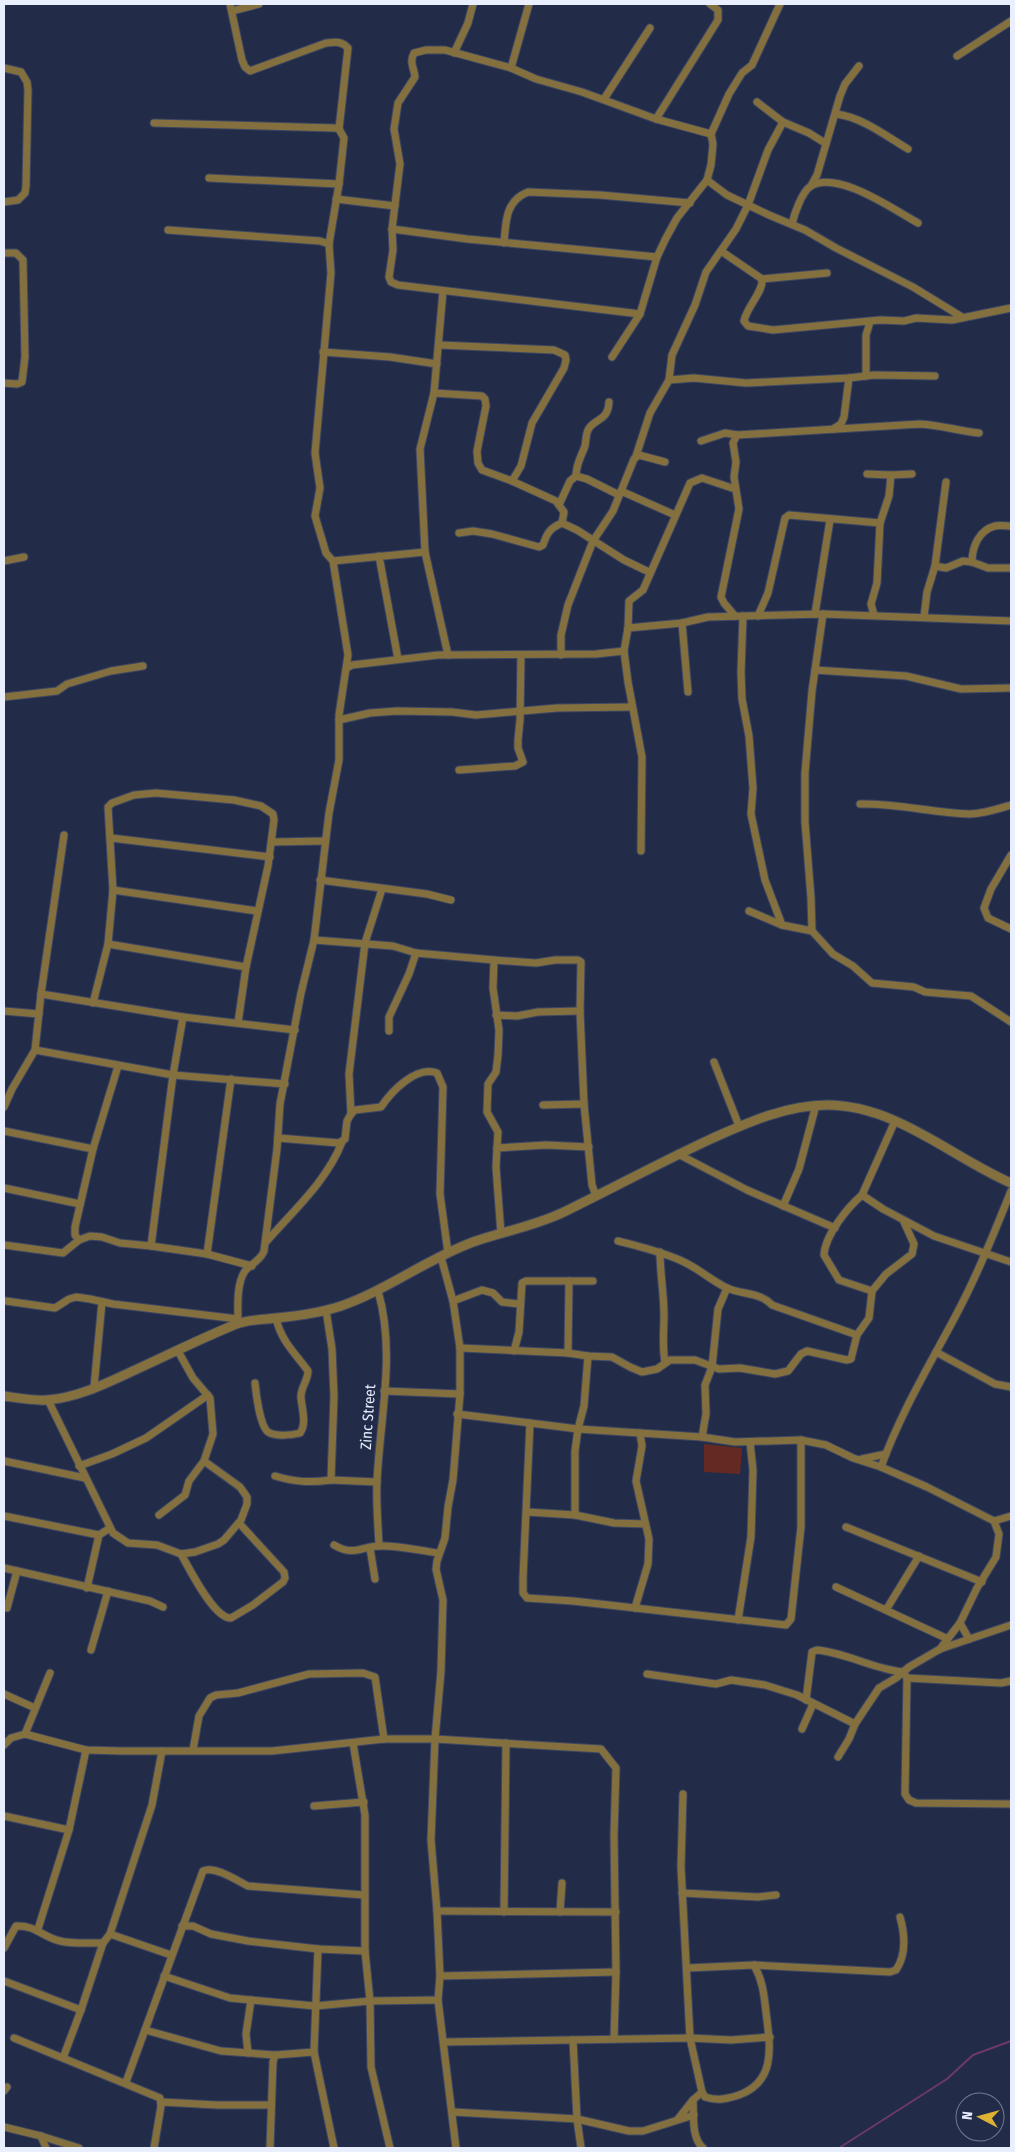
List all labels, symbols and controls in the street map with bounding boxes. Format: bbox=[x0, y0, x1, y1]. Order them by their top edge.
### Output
street label: Zinc Street bbox=[357, 1384, 379, 1450]
north arrow bbox=[955, 2092, 1005, 2142]
text: N bbox=[959, 2111, 976, 2121]

